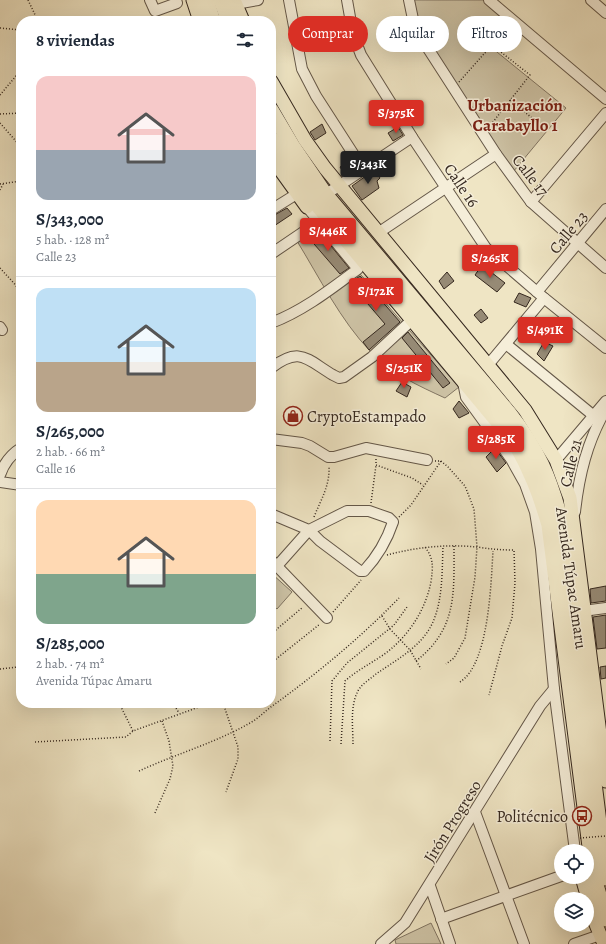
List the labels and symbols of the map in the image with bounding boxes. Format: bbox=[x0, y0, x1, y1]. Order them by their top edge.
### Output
district label: Urbanización Carabayllo 1 bbox=[467, 94, 563, 137]
pin: S/375K bbox=[363, 100, 429, 134]
street label: Calle 17 bbox=[507, 150, 554, 201]
pin: S/343K bbox=[335, 151, 401, 185]
street label: Calle 16 bbox=[438, 159, 484, 212]
street label: Calle 23 bbox=[544, 206, 593, 259]
pin: S/446K bbox=[295, 218, 361, 252]
pin: S/265K bbox=[457, 245, 523, 279]
pin: S/172K bbox=[343, 278, 409, 312]
pin: S/491K bbox=[512, 317, 578, 351]
pin: S/251K bbox=[371, 355, 437, 389]
shop icon: CryptoEstampado bbox=[282, 405, 304, 427]
place label: CryptoEstampado bbox=[307, 406, 426, 428]
pin: S/285K bbox=[463, 426, 529, 460]
street label: Calle 21 bbox=[554, 436, 588, 490]
street label: Avenida Túpac Amaru bbox=[550, 505, 592, 651]
street label: Jirón Progreso bbox=[419, 776, 487, 867]
bus stop icon: Politécnico bbox=[571, 805, 593, 827]
place label: Politécnico bbox=[496, 806, 568, 828]

